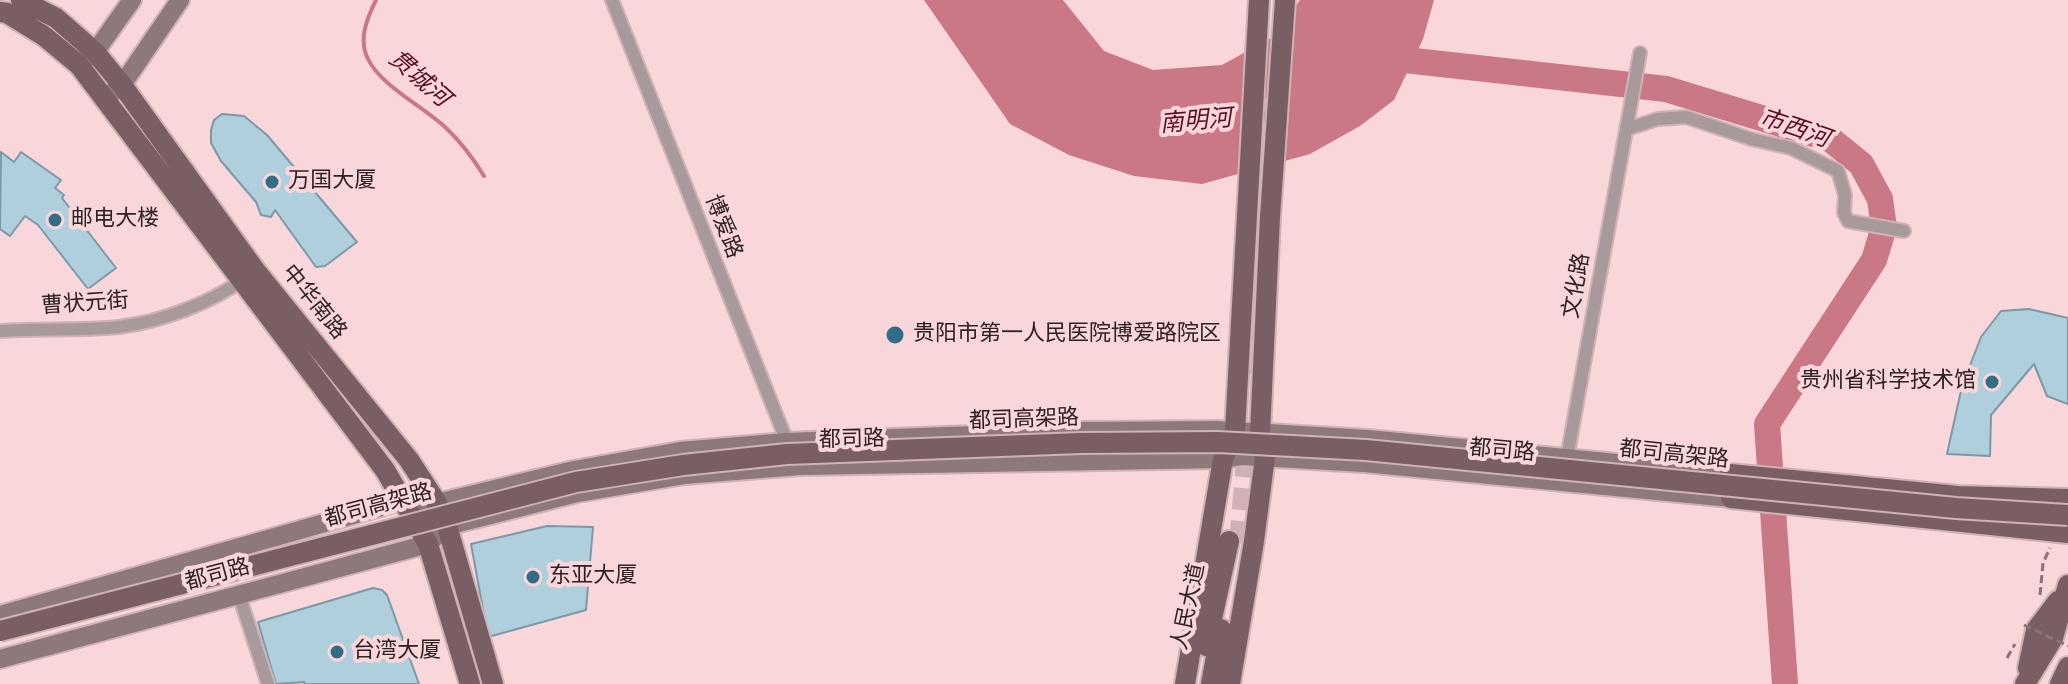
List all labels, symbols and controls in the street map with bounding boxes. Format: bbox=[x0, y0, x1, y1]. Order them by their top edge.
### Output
water label: 贯城河 bbox=[381, 46, 455, 114]
water label: 市西河 bbox=[1755, 105, 1833, 155]
water label: 南明河 bbox=[1159, 106, 1233, 140]
place label: 万国大厦 bbox=[288, 169, 376, 195]
marker: 万国大厦 bbox=[263, 173, 281, 191]
street label: 博爱路 bbox=[698, 191, 746, 263]
place label: 邮电大楼 bbox=[71, 207, 159, 233]
marker: 邮电大楼 bbox=[46, 211, 64, 229]
street label: 文化路 bbox=[1559, 251, 1597, 321]
street label: 中华南路 bbox=[275, 260, 351, 346]
street label: 曹状元街 bbox=[40, 289, 130, 321]
place label: 贵阳市第一人民医院博爱路院区 bbox=[913, 322, 1221, 348]
marker: 贵阳市第一人民医院博爱路院区 bbox=[884, 324, 906, 346]
place label: 贵州省科学技术馆 bbox=[1800, 369, 1976, 395]
marker: 贵州省科学技术馆 bbox=[1983, 373, 2001, 391]
street label: 都司高架路 bbox=[969, 406, 1079, 436]
street label: 都司路 bbox=[819, 427, 885, 455]
street label: 都司路 bbox=[1468, 436, 1536, 468]
street label: 都司高架路 bbox=[1618, 437, 1730, 475]
street label: 都司高架路 bbox=[322, 480, 436, 534]
street label: 都司路 bbox=[183, 555, 253, 597]
street label: 人民大道 bbox=[1168, 561, 1212, 653]
place label: 东亚大厦 bbox=[549, 564, 637, 590]
marker: 东亚大厦 bbox=[524, 568, 542, 586]
place label: 台湾大厦 bbox=[353, 639, 441, 665]
marker: 台湾大厦 bbox=[328, 643, 346, 661]

